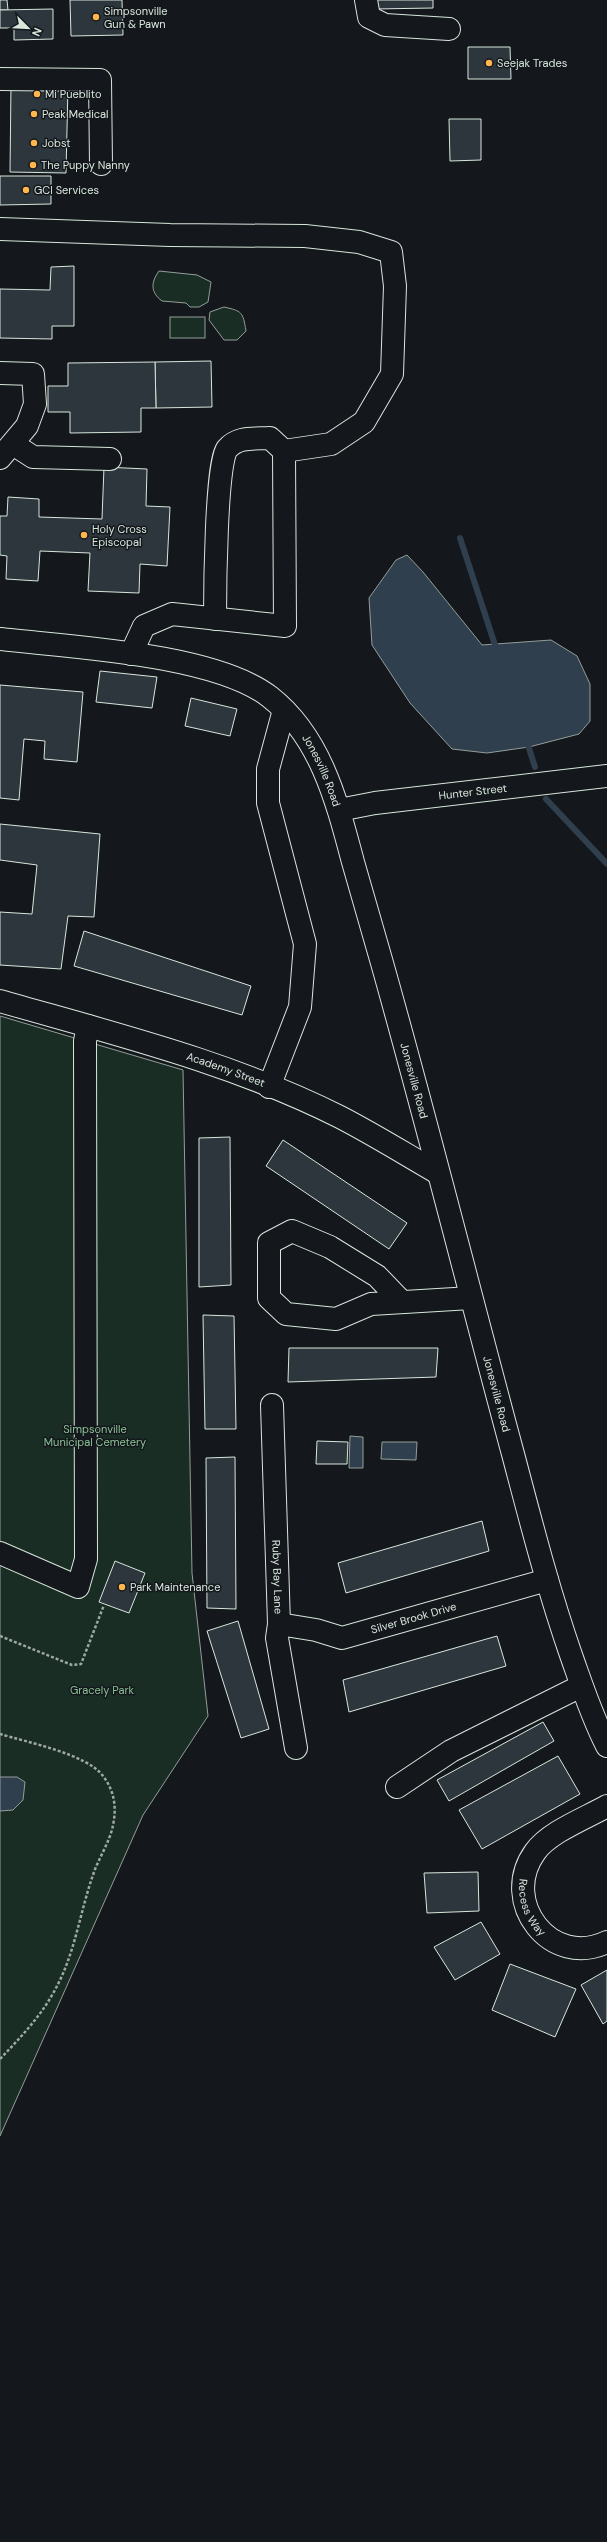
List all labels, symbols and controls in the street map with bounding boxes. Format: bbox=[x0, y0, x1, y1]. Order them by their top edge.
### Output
place label: Simpsonville Gun & Pawn bbox=[104, 4, 168, 31]
north arrow bbox=[8, 8, 48, 48]
marker: Simpsonville Gun & Pawn bbox=[91, 12, 101, 22]
text: N bbox=[29, 26, 45, 39]
place label: Seejak Trades bbox=[497, 56, 567, 70]
marker: Seejak Trades bbox=[484, 58, 494, 68]
place label: Mi Pueblito bbox=[45, 87, 101, 101]
marker: Mi Pueblito bbox=[32, 89, 42, 99]
place label: Peak Medical bbox=[42, 107, 109, 121]
marker: Peak Medical bbox=[29, 109, 39, 119]
place label: Jobst bbox=[42, 136, 71, 150]
marker: Jobst bbox=[29, 138, 39, 148]
place label: The Puppy Nanny bbox=[41, 158, 130, 172]
marker: The Puppy Nanny bbox=[28, 160, 38, 170]
place label: GCI Services bbox=[34, 183, 99, 197]
marker: GCI Services bbox=[21, 185, 31, 195]
place label: Holy Cross Episcopal bbox=[92, 522, 147, 549]
marker: Holy Cross Episcopal bbox=[79, 530, 89, 540]
street label: Jonesville Road bbox=[299, 732, 344, 808]
street label: Hunter Street bbox=[438, 781, 508, 803]
street label: Jonesville Road bbox=[397, 1041, 431, 1120]
street label: Academy Street bbox=[185, 1049, 267, 1090]
street label: Jonesville Road bbox=[480, 1354, 514, 1434]
park label: Simpsonville Municipal Cemetery bbox=[44, 1422, 146, 1449]
street label: Ruby Bay Lane bbox=[269, 1540, 286, 1614]
place label: Park Maintenance bbox=[130, 1580, 220, 1594]
marker: Park Maintenance bbox=[117, 1582, 127, 1592]
street label: Silver Brook Drive bbox=[369, 1599, 458, 1637]
park label: Gracely Park bbox=[70, 1683, 135, 1697]
street label: Recess Way bbox=[516, 1878, 549, 1939]

